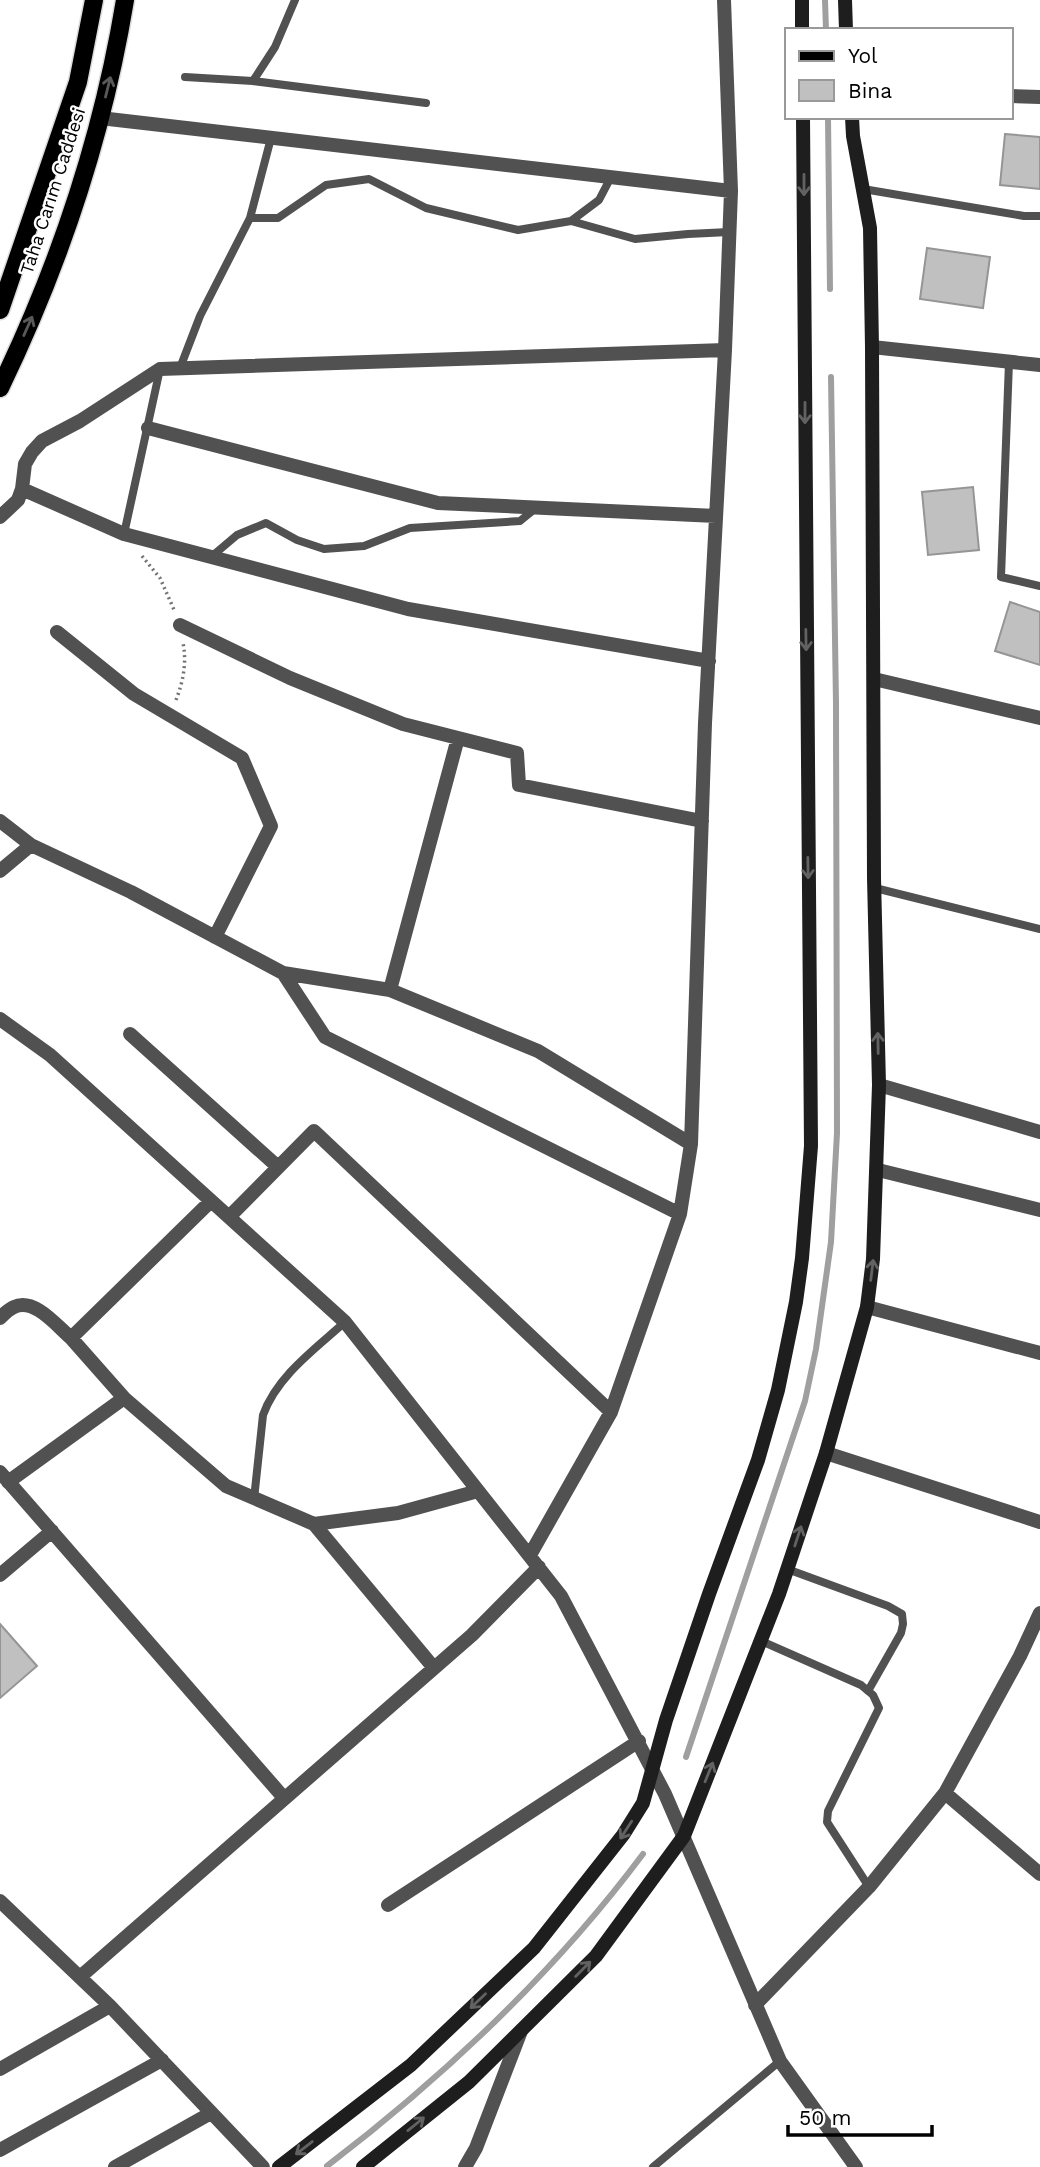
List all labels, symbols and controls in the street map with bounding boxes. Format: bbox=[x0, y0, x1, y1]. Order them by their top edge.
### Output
legend bbox=[785, 28, 1012, 119]
text: Yol bbox=[848, 43, 878, 68]
one-way arrow bbox=[102, 77, 115, 99]
text: Bina bbox=[848, 78, 892, 103]
street label: Taha Carım Caddesi bbox=[16, 105, 89, 277]
one-way arrow bbox=[797, 174, 811, 197]
one-way arrow bbox=[22, 316, 35, 338]
one-way arrow bbox=[798, 401, 812, 424]
one-way arrow bbox=[799, 629, 813, 652]
one-way arrow bbox=[801, 856, 815, 879]
one-way arrow bbox=[871, 1032, 885, 1055]
one-way arrow bbox=[865, 1260, 878, 1282]
one-way arrow bbox=[793, 1526, 805, 1548]
one-way arrow bbox=[704, 1762, 717, 1784]
one-way arrow bbox=[619, 1819, 633, 1839]
one-way arrow bbox=[574, 1961, 591, 1978]
one-way arrow bbox=[470, 1993, 487, 2010]
scale bar bbox=[788, 2094, 932, 2138]
text: 50 m bbox=[799, 2105, 851, 2130]
one-way arrow bbox=[407, 2116, 425, 2132]
one-way arrow bbox=[295, 2140, 314, 2155]

